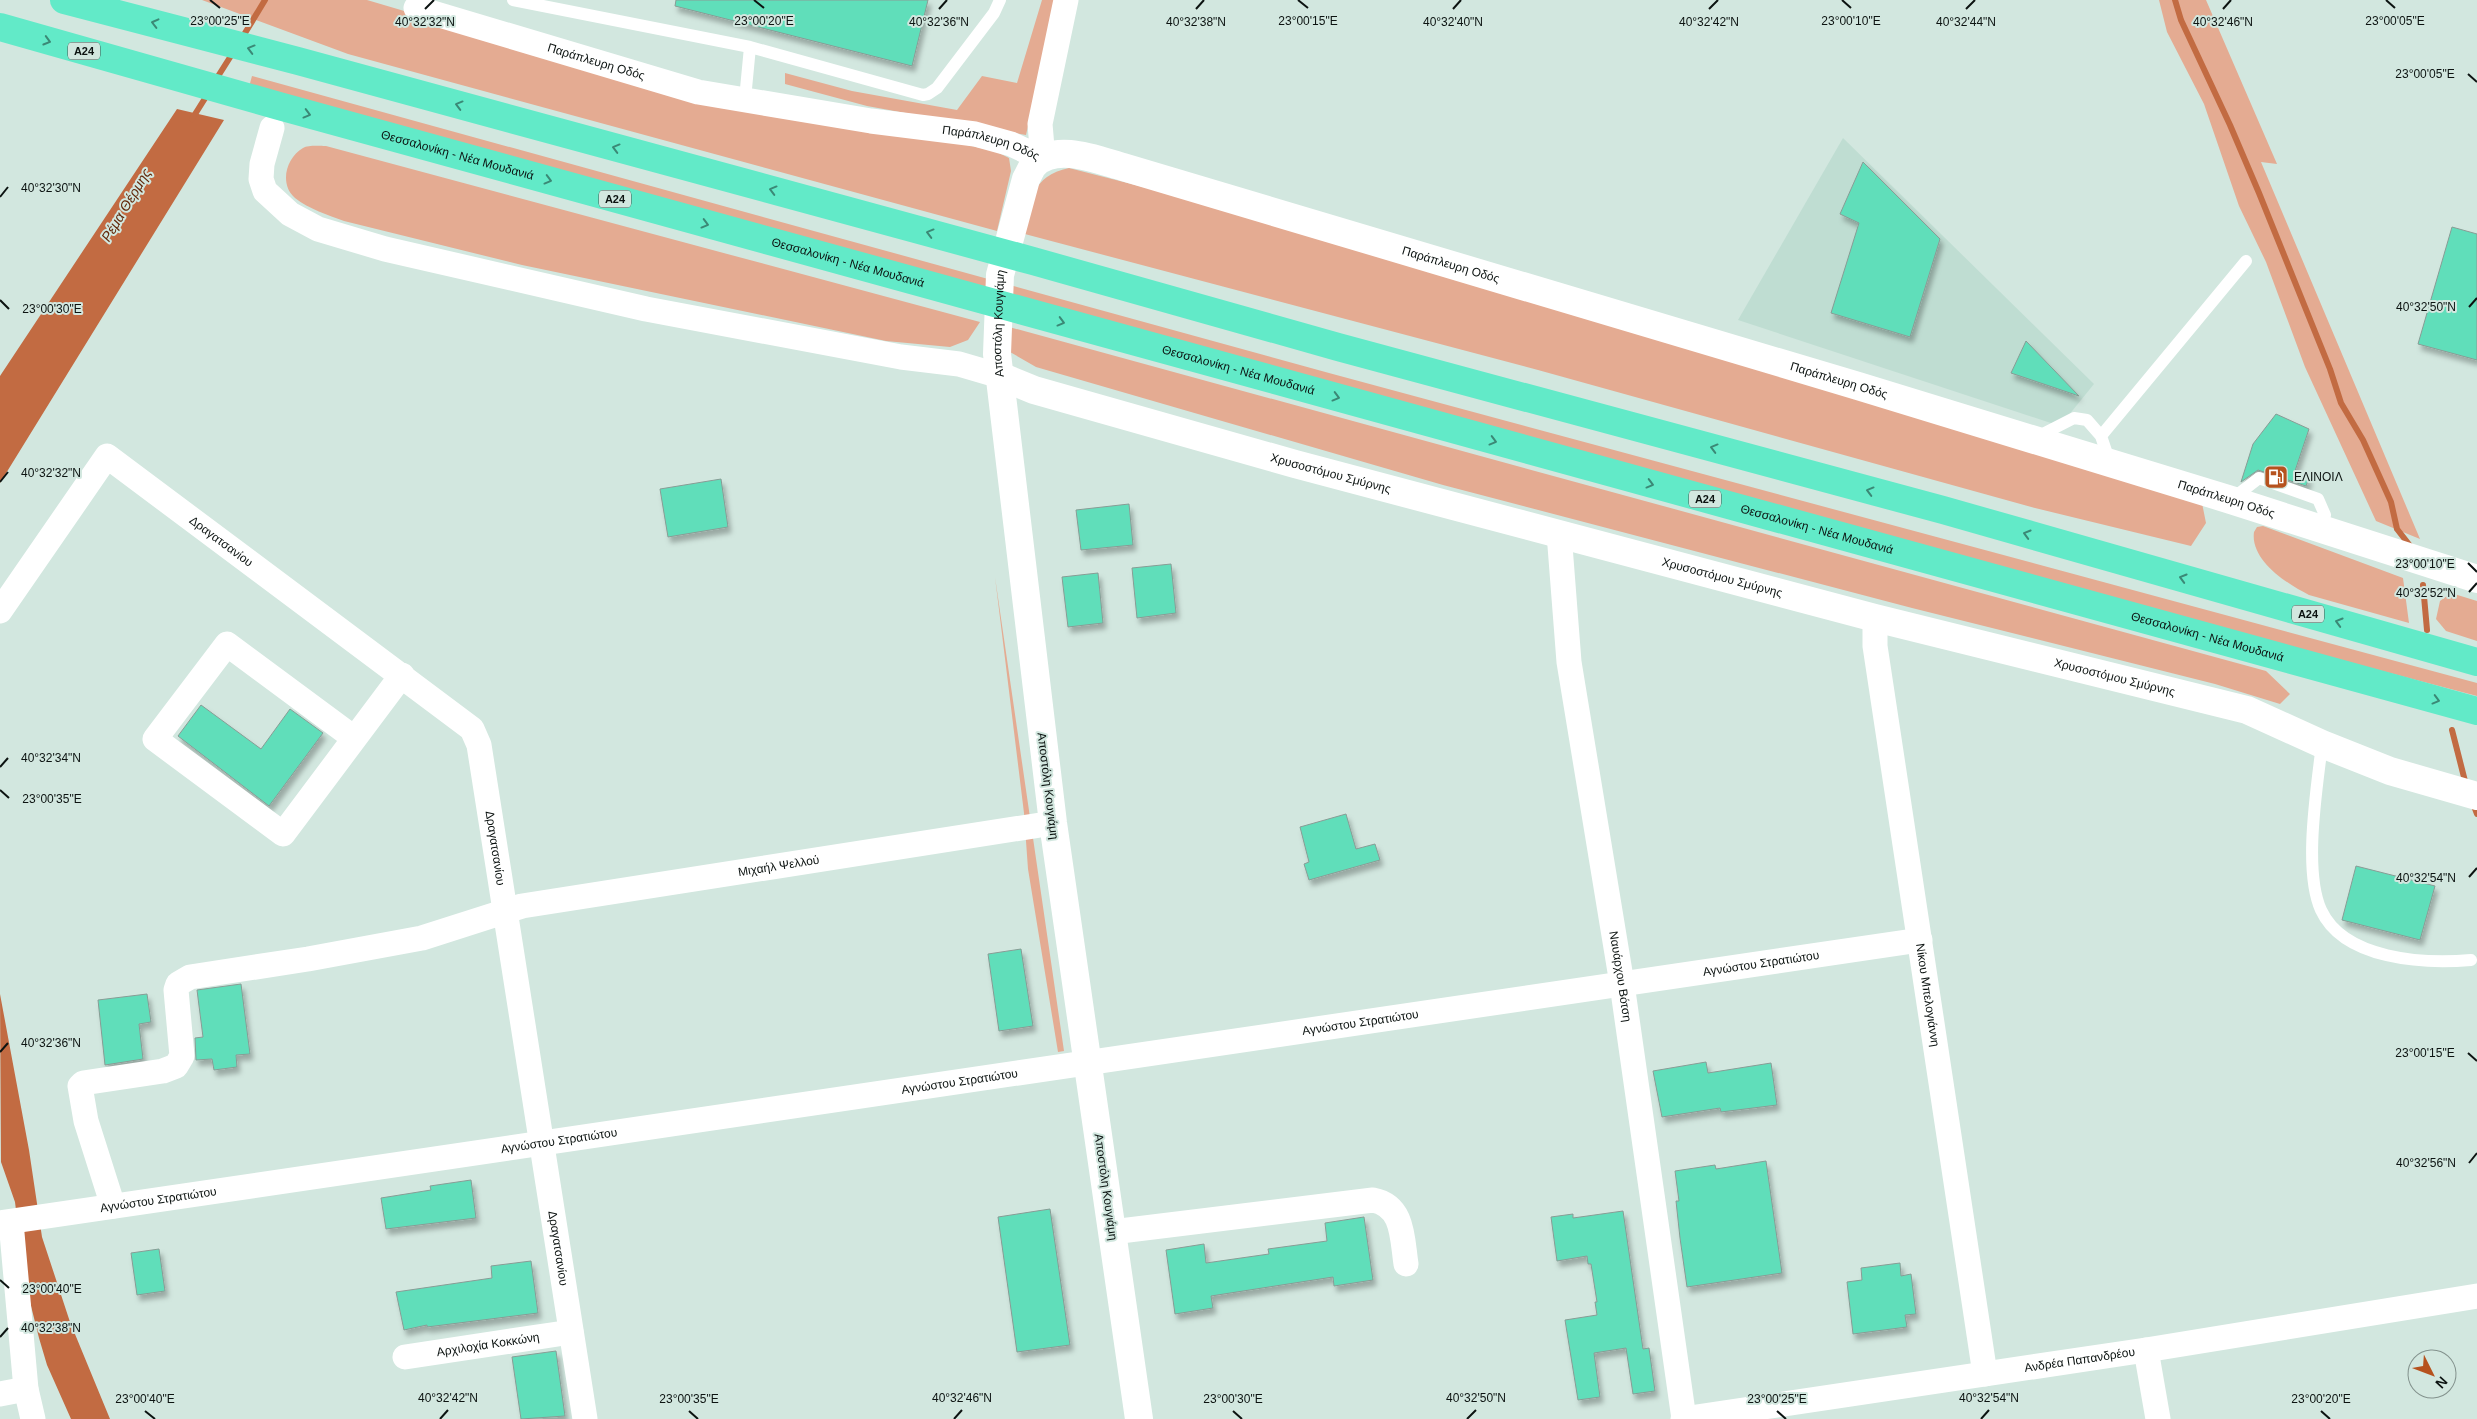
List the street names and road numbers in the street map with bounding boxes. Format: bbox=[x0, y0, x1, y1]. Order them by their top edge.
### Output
street label: Παράπλευρη Οδός bbox=[546, 41, 647, 83]
road number: Α24 bbox=[68, 42, 100, 59]
street label: Παράπλευρη Οδός bbox=[941, 123, 1042, 163]
street label: Θεσσαλονίκη - Νέα Μουδανιά bbox=[379, 127, 535, 183]
road number: Α24 bbox=[599, 190, 631, 208]
street label: Θεσσαλονίκη - Νέα Μουδανιά bbox=[770, 235, 926, 290]
street label: Παράπλευρη Οδός bbox=[1400, 244, 1501, 286]
street label: Αποστόλη Κουγιάμη bbox=[990, 268, 1008, 378]
street label: Θεσσαλονίκη - Νέα Μουδανιά bbox=[1160, 342, 1316, 398]
street label: Παράπλευρη Οδός bbox=[1789, 359, 1890, 402]
street label: Χρυσοστόμου Σμύρνης bbox=[1269, 450, 1393, 496]
street label: Παράπλευρη Οδός bbox=[2176, 477, 2277, 521]
road number: Α24 bbox=[1689, 490, 1721, 508]
street label: Θεσσαλονίκη - Νέα Μουδανιά bbox=[1739, 502, 1895, 557]
street label: Δραγατσανίου bbox=[187, 513, 256, 570]
street label: Χρυσοστόμου Σμύρνης bbox=[1660, 555, 1784, 600]
road number: Α24 bbox=[2292, 606, 2324, 622]
street label: Θεσσαλονίκη - Νέα Μουδανιά bbox=[2129, 609, 2285, 664]
street label: Χρυσοστόμου Σμύρνης bbox=[2053, 656, 2177, 699]
street label: Αποστόλη Κουγιάμη bbox=[1034, 732, 1062, 840]
street label: Δραγατσανίου bbox=[482, 810, 508, 887]
street label: Μιχαήλ Ψελλού bbox=[737, 853, 820, 879]
street label: Ναυάρχου Βότση bbox=[1606, 930, 1634, 1023]
street label: Νίκου Μπελογιάννη bbox=[1913, 942, 1942, 1048]
street label: Αγνώστου Στρατιώτου bbox=[1702, 948, 1820, 979]
street label: Αγνώστου Στρατιώτου bbox=[1301, 1007, 1419, 1038]
street label: Αγνώστου Στρατιώτου bbox=[900, 1066, 1019, 1097]
street label: Αγνώστου Στρατιώτου bbox=[500, 1125, 618, 1156]
street label: Αποστόλη Κουγιάμη bbox=[1092, 1133, 1120, 1241]
street label: Αγνώστου Στρατιώτου bbox=[99, 1184, 217, 1215]
street label: Δραγατσανίου bbox=[545, 1210, 571, 1287]
street label: Αρχιλοχία Κοκκώνη bbox=[436, 1330, 540, 1359]
street label: Ανδρέα Παπανδρέου bbox=[2023, 1345, 2136, 1375]

